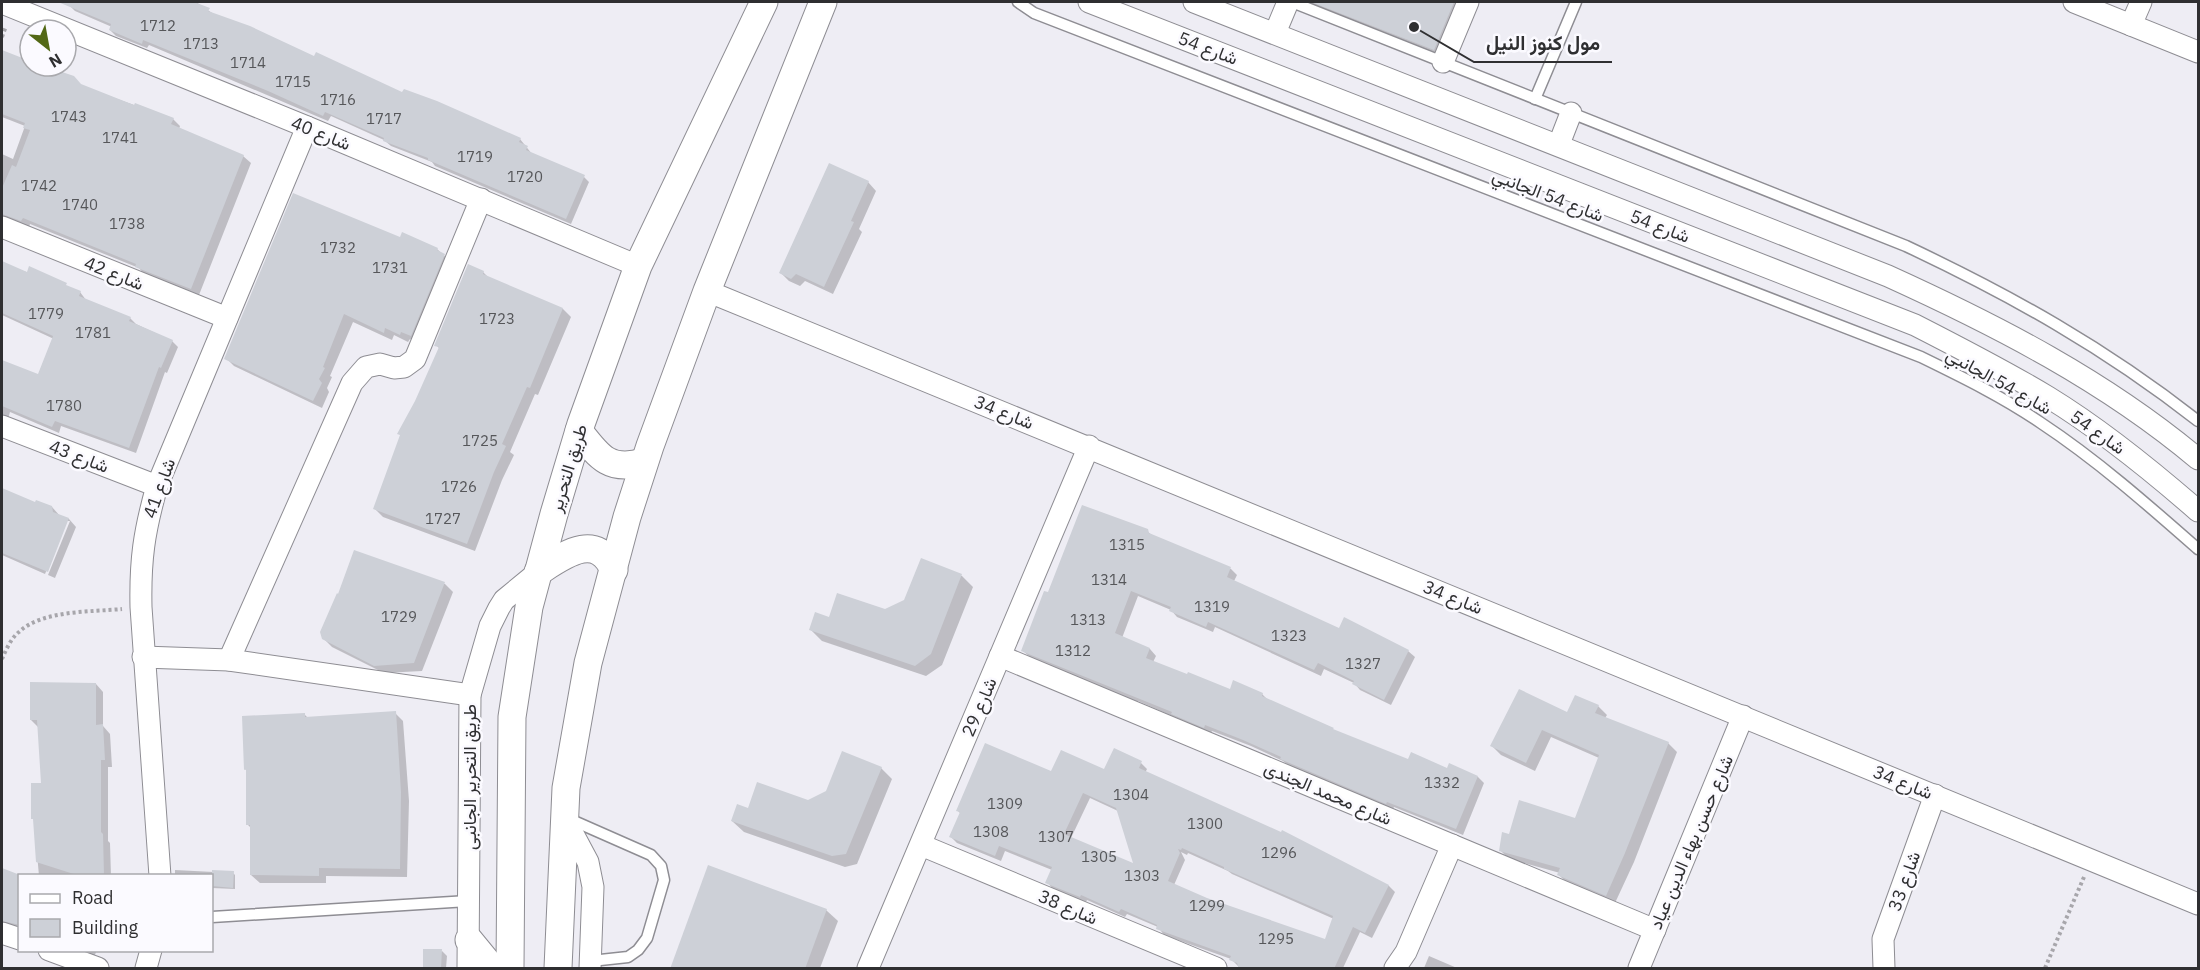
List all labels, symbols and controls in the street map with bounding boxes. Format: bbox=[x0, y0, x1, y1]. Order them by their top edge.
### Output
house number: 1712 bbox=[140, 16, 176, 35]
north arrow bbox=[18, 18, 78, 78]
callout: مول كنوز النيل bbox=[1474, 24, 1612, 62]
street label: شارع 54 bbox=[1175, 26, 1241, 71]
text: مول كنوز النيل bbox=[1486, 29, 1600, 56]
house number: 1713 bbox=[183, 34, 219, 53]
text: N bbox=[46, 49, 66, 72]
house number: 1714 bbox=[230, 53, 266, 72]
house number: 1715 bbox=[275, 72, 311, 91]
house number: 1716 bbox=[320, 90, 356, 109]
house number: 1743 bbox=[51, 107, 87, 126]
house number: 1717 bbox=[366, 109, 402, 128]
street label: شارع 40 bbox=[288, 111, 354, 156]
house number: 1741 bbox=[102, 128, 138, 147]
house number: 1719 bbox=[457, 147, 493, 166]
street label: شارع 54 الجانبي bbox=[1488, 163, 1607, 231]
house number: 1720 bbox=[507, 167, 543, 186]
house number: 1742 bbox=[21, 176, 57, 195]
house number: 1740 bbox=[62, 195, 98, 214]
street label: شارع 54 bbox=[1627, 204, 1693, 249]
house number: 1738 bbox=[109, 214, 145, 233]
house number: 1732 bbox=[320, 238, 356, 257]
street label: شارع 42 bbox=[81, 251, 147, 296]
house number: 1731 bbox=[372, 258, 408, 277]
house number: 1779 bbox=[28, 304, 64, 323]
house number: 1723 bbox=[479, 309, 515, 328]
house number: 1781 bbox=[75, 323, 111, 342]
street label: شارع 54 الجانبي bbox=[1940, 342, 2056, 423]
street label: شارع 34 bbox=[971, 390, 1037, 435]
house number: 1780 bbox=[46, 396, 82, 415]
street label: شارع 54 bbox=[2065, 405, 2130, 460]
street label: طريق التحرير bbox=[543, 421, 592, 516]
house number: 1725 bbox=[462, 431, 498, 450]
street label: شارع 43 bbox=[46, 434, 112, 479]
street label: شارع 41 bbox=[138, 455, 181, 521]
house number: 1726 bbox=[441, 477, 477, 496]
house number: 1727 bbox=[425, 509, 461, 528]
house number: 1315 bbox=[1109, 535, 1145, 554]
house number: 1314 bbox=[1091, 570, 1127, 589]
street label: شارع 34 bbox=[1420, 575, 1486, 620]
house number: 1319 bbox=[1194, 597, 1230, 616]
house number: 1729 bbox=[381, 607, 417, 626]
house number: 1313 bbox=[1070, 610, 1106, 629]
house number: 1323 bbox=[1271, 626, 1307, 645]
house number: 1312 bbox=[1055, 641, 1091, 660]
house number: 1327 bbox=[1345, 654, 1381, 673]
street label: شارع 29 bbox=[956, 674, 1003, 740]
street label: طريق التحرير الجانبى bbox=[458, 704, 481, 850]
street label: شارع حسن بهاء الدين عياد bbox=[1644, 751, 1739, 933]
street label: شارع محمد الجندى bbox=[1260, 756, 1395, 831]
street label: شارع 34 bbox=[1870, 760, 1936, 805]
house number: 1332 bbox=[1424, 773, 1460, 792]
house number: 1304 bbox=[1113, 785, 1149, 804]
house number: 1309 bbox=[987, 794, 1023, 813]
house number: 1300 bbox=[1187, 814, 1223, 833]
house number: 1308 bbox=[973, 822, 1009, 841]
house number: 1307 bbox=[1038, 827, 1074, 846]
house number: 1296 bbox=[1261, 843, 1297, 862]
house number: 1305 bbox=[1081, 847, 1117, 866]
street label: شارع 33 bbox=[1883, 848, 1926, 914]
house number: 1303 bbox=[1124, 866, 1160, 885]
legend bbox=[18, 874, 213, 952]
street label: شارع 38 bbox=[1035, 884, 1101, 931]
text: Road bbox=[72, 886, 113, 909]
house number: 1299 bbox=[1189, 896, 1225, 915]
text: Building bbox=[72, 916, 139, 939]
house number: 1295 bbox=[1258, 929, 1294, 948]

